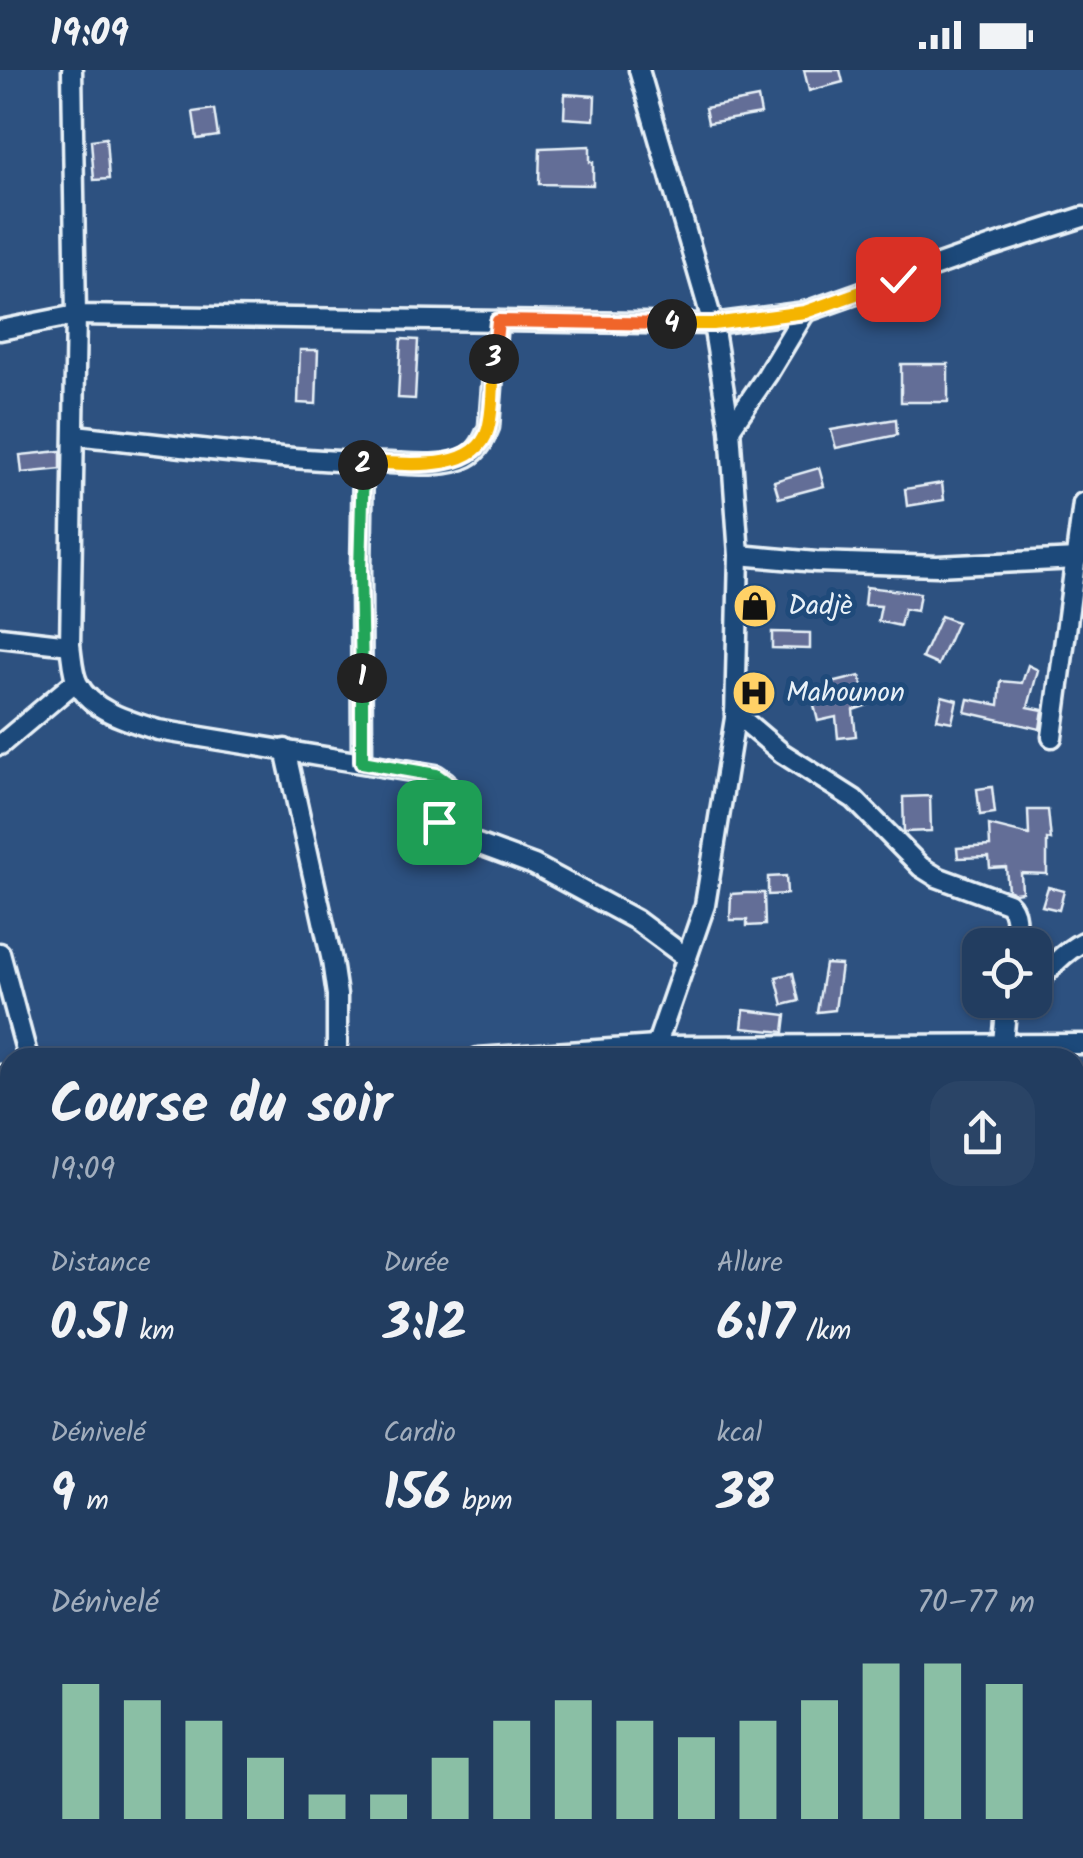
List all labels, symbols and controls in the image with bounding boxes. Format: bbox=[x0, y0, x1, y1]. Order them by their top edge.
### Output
text: 19:09 bbox=[50, 5, 129, 65]
pin bbox=[856, 237, 941, 322]
icon: check bbox=[871, 252, 926, 307]
pin: 4 bbox=[647, 299, 697, 349]
text: 4 bbox=[664, 301, 680, 346]
pin: 3 bbox=[469, 334, 519, 384]
text: 3 bbox=[486, 336, 502, 381]
pin: 2 bbox=[338, 440, 388, 490]
text: 2 bbox=[355, 442, 371, 487]
shop icon: Dadjè bbox=[732, 583, 778, 629]
place label: Dadjè bbox=[788, 584, 853, 629]
pin: 1 bbox=[337, 653, 387, 703]
text: 1 bbox=[358, 655, 366, 700]
hospital icon: Mahounon bbox=[731, 670, 777, 716]
place label: Mahounon bbox=[786, 671, 905, 716]
pin bbox=[397, 780, 482, 865]
icon: arrive bbox=[412, 795, 467, 850]
map controls bbox=[962, 928, 1052, 1018]
button: locate bbox=[962, 928, 1052, 1018]
text: Course du soir bbox=[50, 1064, 392, 1151]
button: share bbox=[930, 1081, 1035, 1186]
text: 19:09 bbox=[50, 1145, 115, 1196]
text: Distance bbox=[50, 1241, 151, 1286]
text: Durée bbox=[383, 1241, 449, 1286]
text: Allure bbox=[717, 1241, 783, 1286]
text: 0.51 bbox=[50, 1286, 128, 1366]
text: 3:12 bbox=[383, 1286, 467, 1366]
text: 6:17 bbox=[717, 1286, 795, 1366]
text: km bbox=[128, 1309, 175, 1354]
text: /km bbox=[795, 1309, 851, 1354]
text: Dénivelé bbox=[50, 1411, 145, 1456]
text: Cardio bbox=[383, 1411, 456, 1456]
text: kcal bbox=[717, 1411, 762, 1456]
text: 9 bbox=[50, 1456, 75, 1536]
text: 156 bbox=[383, 1456, 451, 1536]
text: 38 bbox=[717, 1456, 774, 1536]
text: m bbox=[75, 1479, 109, 1524]
text: bpm bbox=[451, 1479, 512, 1524]
text: Dénivelé bbox=[50, 1578, 159, 1629]
text: 70–77 m bbox=[917, 1578, 1035, 1629]

